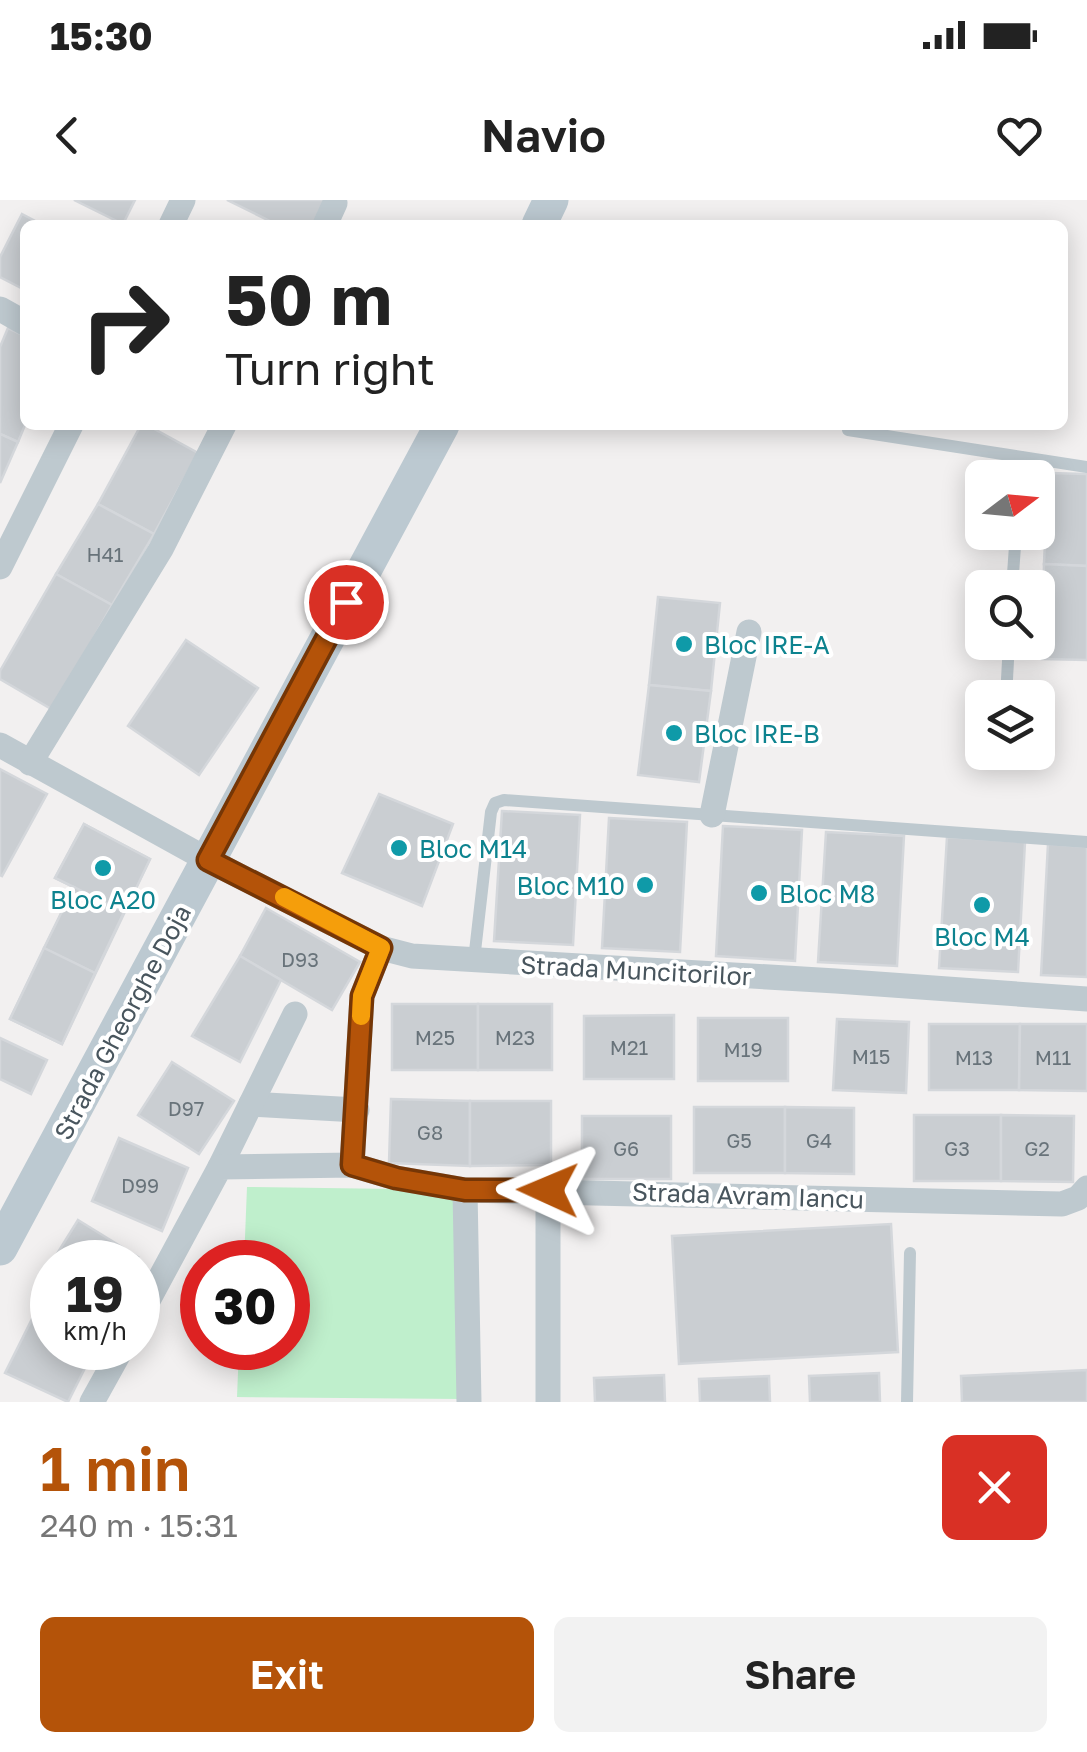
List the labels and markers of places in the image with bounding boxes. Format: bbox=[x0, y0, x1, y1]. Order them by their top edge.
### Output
pin bbox=[304, 560, 389, 645]
place label: Bloc IRE-A bbox=[704, 629, 830, 660]
marker: Bloc IRE-A bbox=[673, 633, 695, 655]
place label: Bloc IRE-B bbox=[694, 718, 820, 749]
marker: Bloc IRE-B bbox=[663, 722, 685, 744]
place label: Bloc M14 bbox=[419, 833, 527, 864]
marker: Bloc M14 bbox=[388, 837, 410, 859]
marker: Bloc A20 bbox=[92, 857, 114, 879]
place label: Bloc M10 bbox=[516, 870, 625, 901]
marker: Bloc M10 bbox=[634, 874, 656, 896]
place label: Bloc M8 bbox=[779, 878, 875, 909]
marker: Bloc M8 bbox=[748, 882, 770, 904]
place label: Bloc A20 bbox=[50, 884, 156, 915]
marker: Bloc M4 bbox=[971, 894, 993, 916]
place label: Bloc M4 bbox=[934, 921, 1030, 952]

